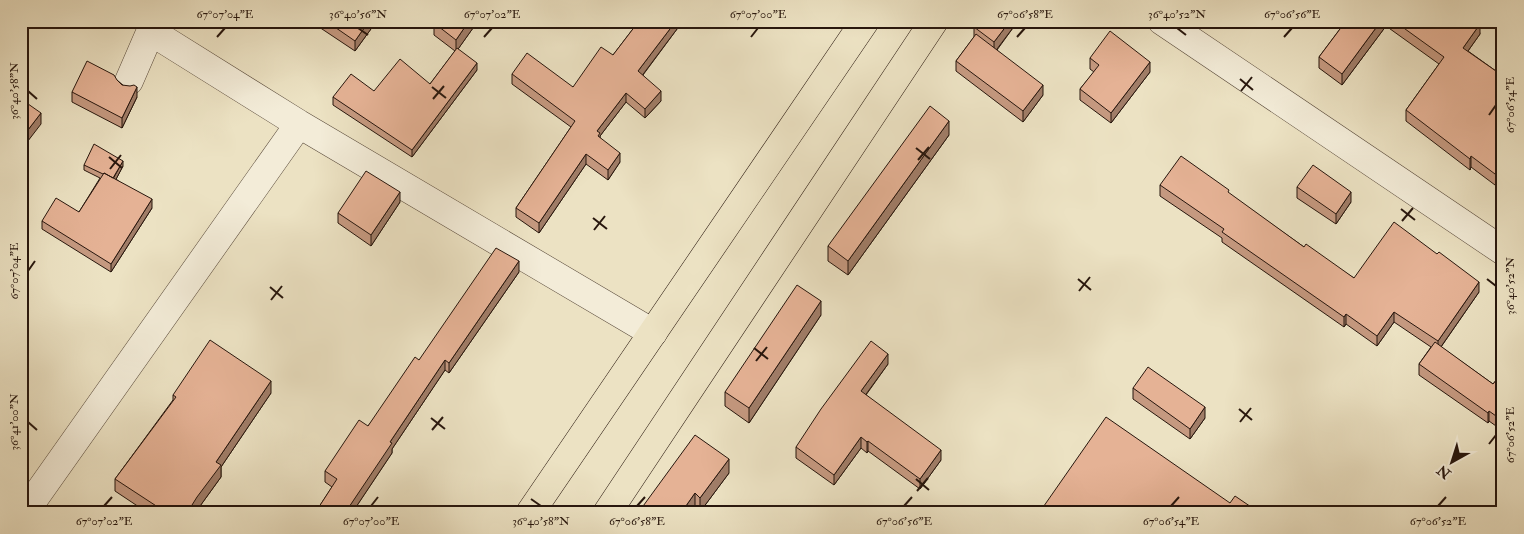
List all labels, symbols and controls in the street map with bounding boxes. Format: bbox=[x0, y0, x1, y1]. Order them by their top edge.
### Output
text: 67°07'04"E bbox=[197, 7, 254, 22]
text: 36°40'56"N bbox=[329, 7, 387, 22]
text: 67°07'02"E bbox=[464, 7, 521, 22]
text: 67°07'00"E bbox=[730, 7, 787, 22]
text: 67°06'58"E bbox=[997, 7, 1053, 22]
text: 36°40'52"N bbox=[1148, 7, 1206, 22]
text: 67°06'56"E bbox=[1264, 7, 1320, 22]
text: 36°40'58"N bbox=[7, 62, 22, 120]
text: 67°06'54"E bbox=[1503, 76, 1518, 133]
text: 67°07'04"E bbox=[7, 242, 22, 300]
text: 36°40'52"N bbox=[1503, 257, 1518, 315]
text: 36°41'00"N bbox=[7, 393, 22, 451]
text: 67°06'52"E bbox=[1503, 407, 1518, 463]
north arrow bbox=[1426, 436, 1476, 486]
text: N bbox=[1434, 461, 1455, 483]
text: 67°07'02"E bbox=[76, 514, 133, 529]
text: 67°07'00"E bbox=[343, 514, 400, 529]
text: 36°40'58"N bbox=[512, 514, 570, 529]
text: 67°06'58"E bbox=[609, 514, 665, 529]
text: 67°06'56"E bbox=[876, 514, 932, 529]
text: 67°06'54"E bbox=[1143, 514, 1200, 529]
text: 67°06'52"E bbox=[1410, 514, 1466, 529]

